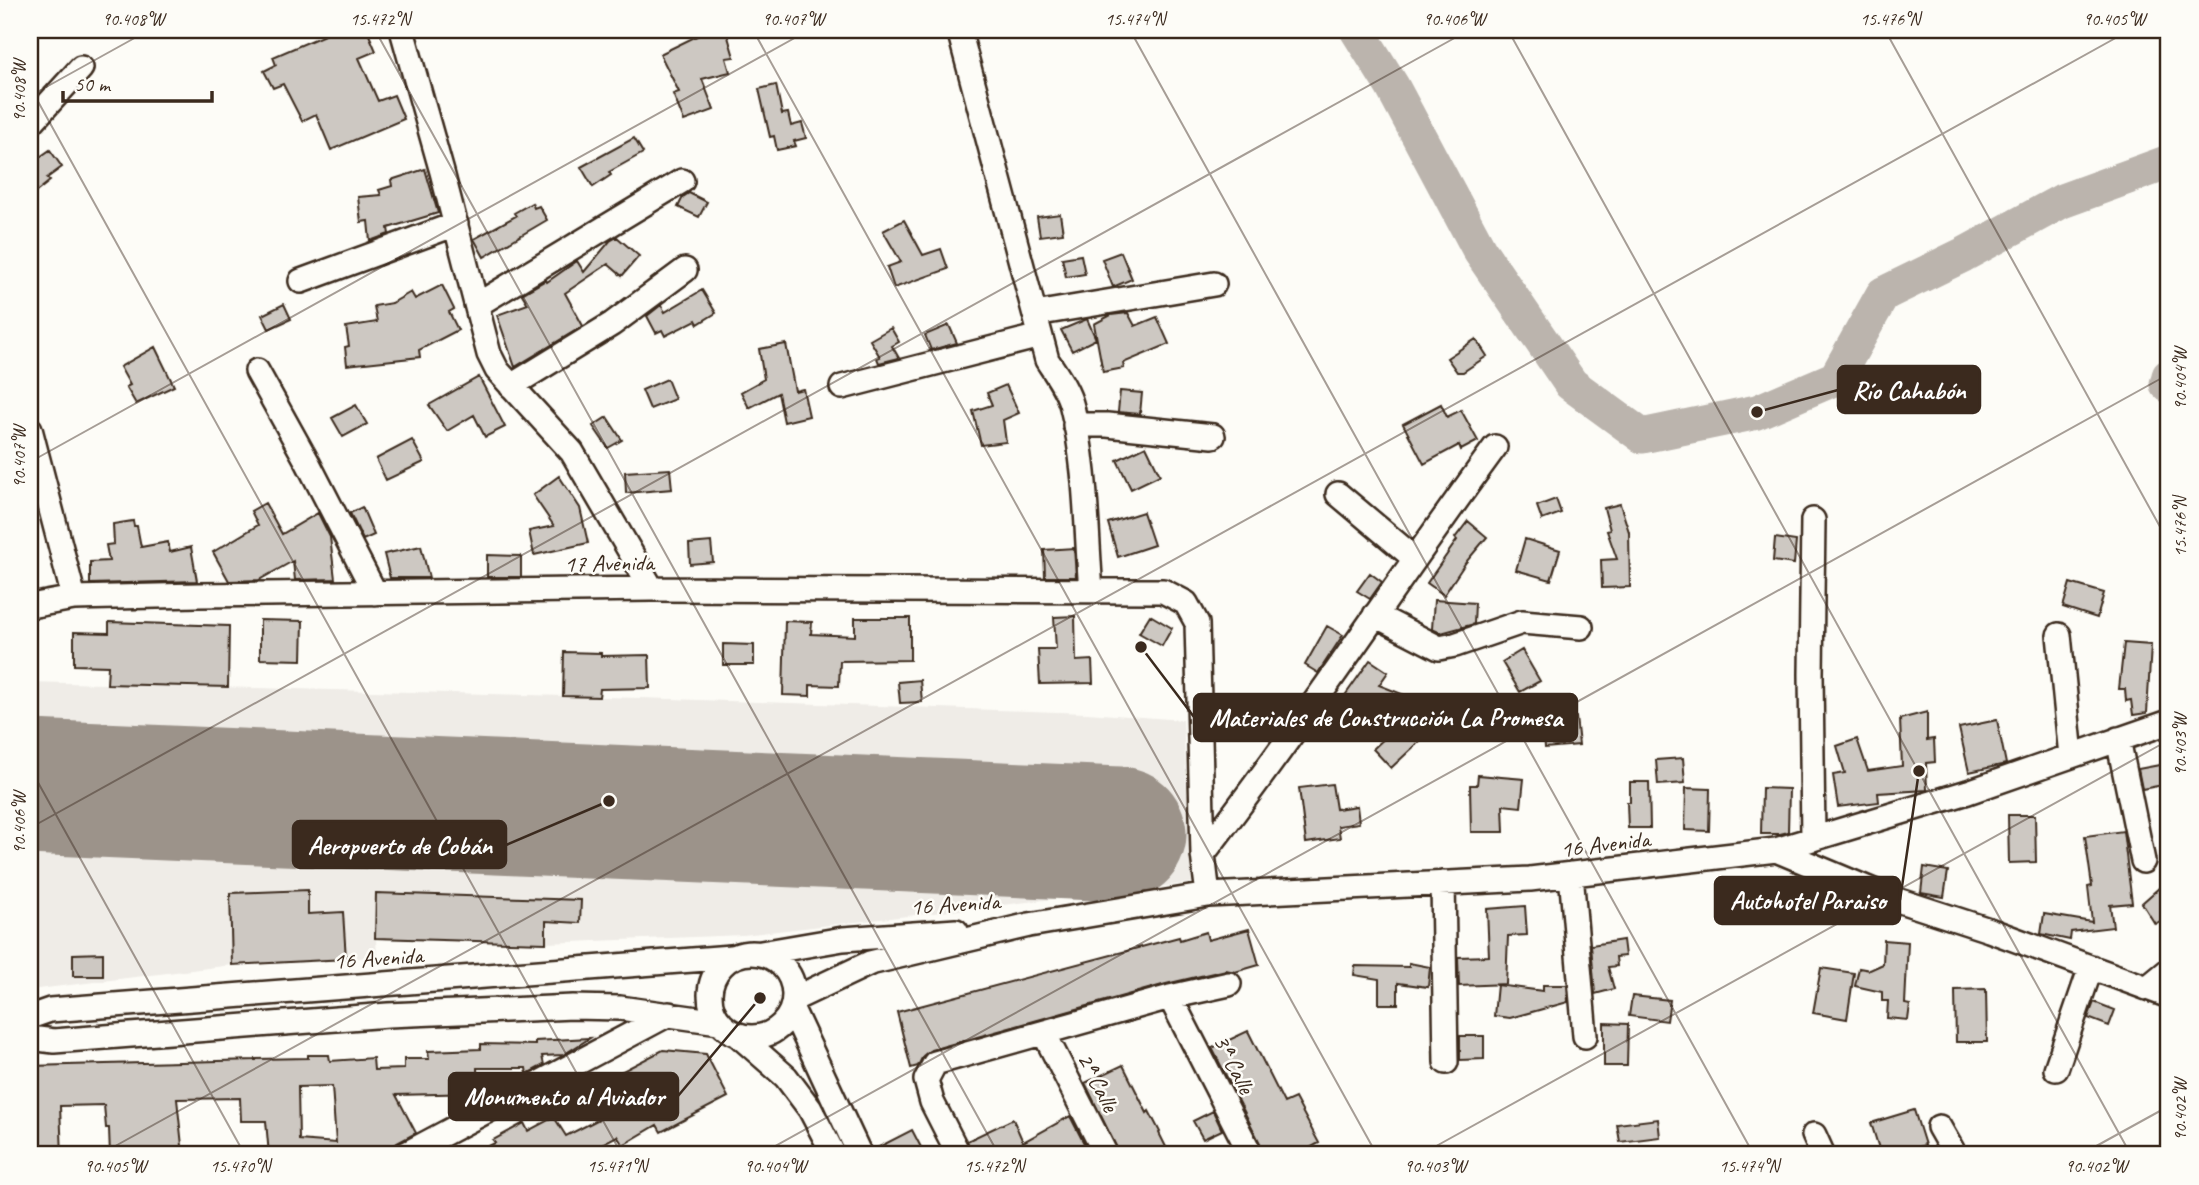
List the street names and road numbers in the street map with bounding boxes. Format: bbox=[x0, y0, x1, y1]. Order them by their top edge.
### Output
street label: 17 Avenida bbox=[564, 547, 656, 579]
street label: 16 Avenida bbox=[1559, 823, 1653, 864]
street label: 16 Avenida bbox=[909, 886, 1003, 922]
street label: 16 Avenida bbox=[332, 940, 426, 976]
street label: 3ª Calle bbox=[1206, 1029, 1263, 1101]
street label: 2ª Calle bbox=[1070, 1047, 1127, 1119]

